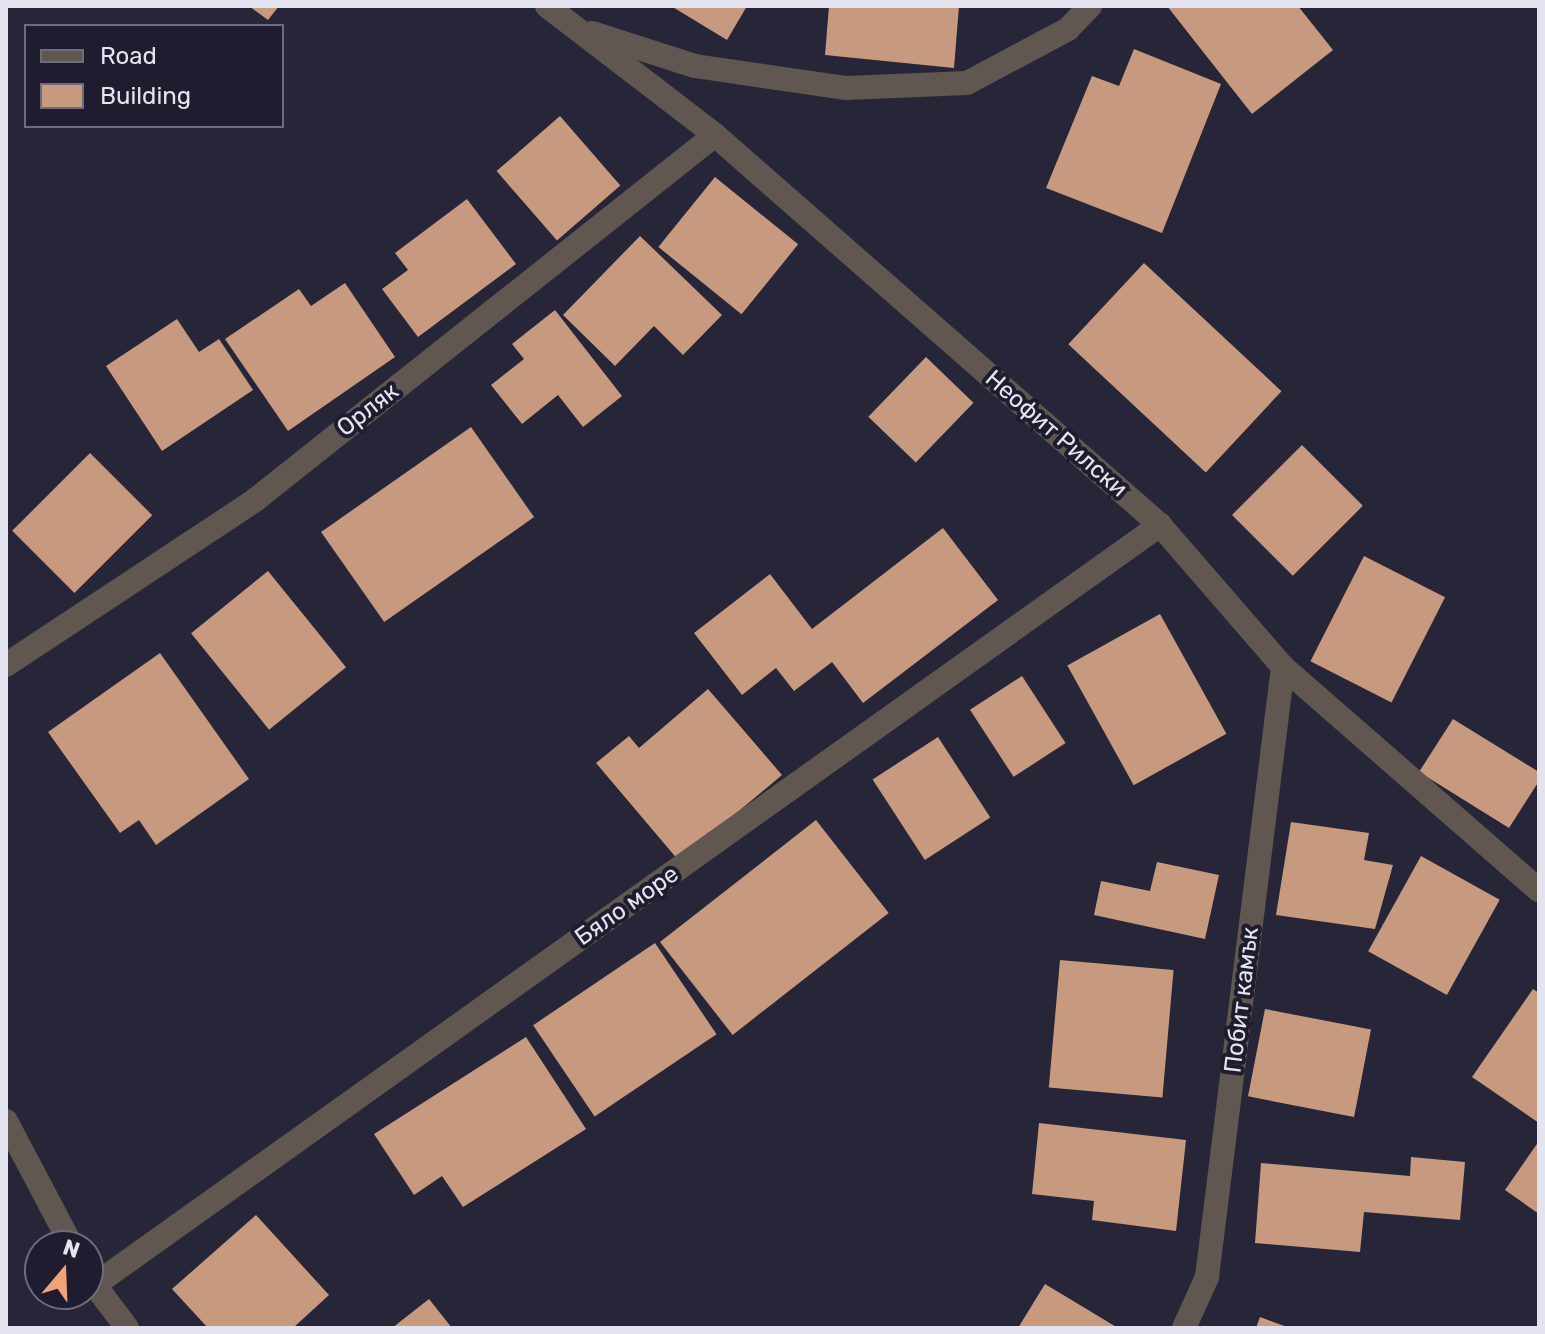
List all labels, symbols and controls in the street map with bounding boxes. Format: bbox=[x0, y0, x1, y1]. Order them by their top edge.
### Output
legend bbox=[24, 24, 284, 128]
text: Road bbox=[100, 42, 157, 70]
text: Building bbox=[100, 82, 191, 110]
street label: Неофит Рилски bbox=[979, 364, 1133, 504]
street label: Орляк bbox=[331, 377, 405, 443]
street label: Бяло море bbox=[570, 860, 684, 952]
street label: Побит камък bbox=[1219, 925, 1265, 1075]
north arrow bbox=[24, 1230, 104, 1310]
text: N bbox=[59, 1233, 83, 1264]

